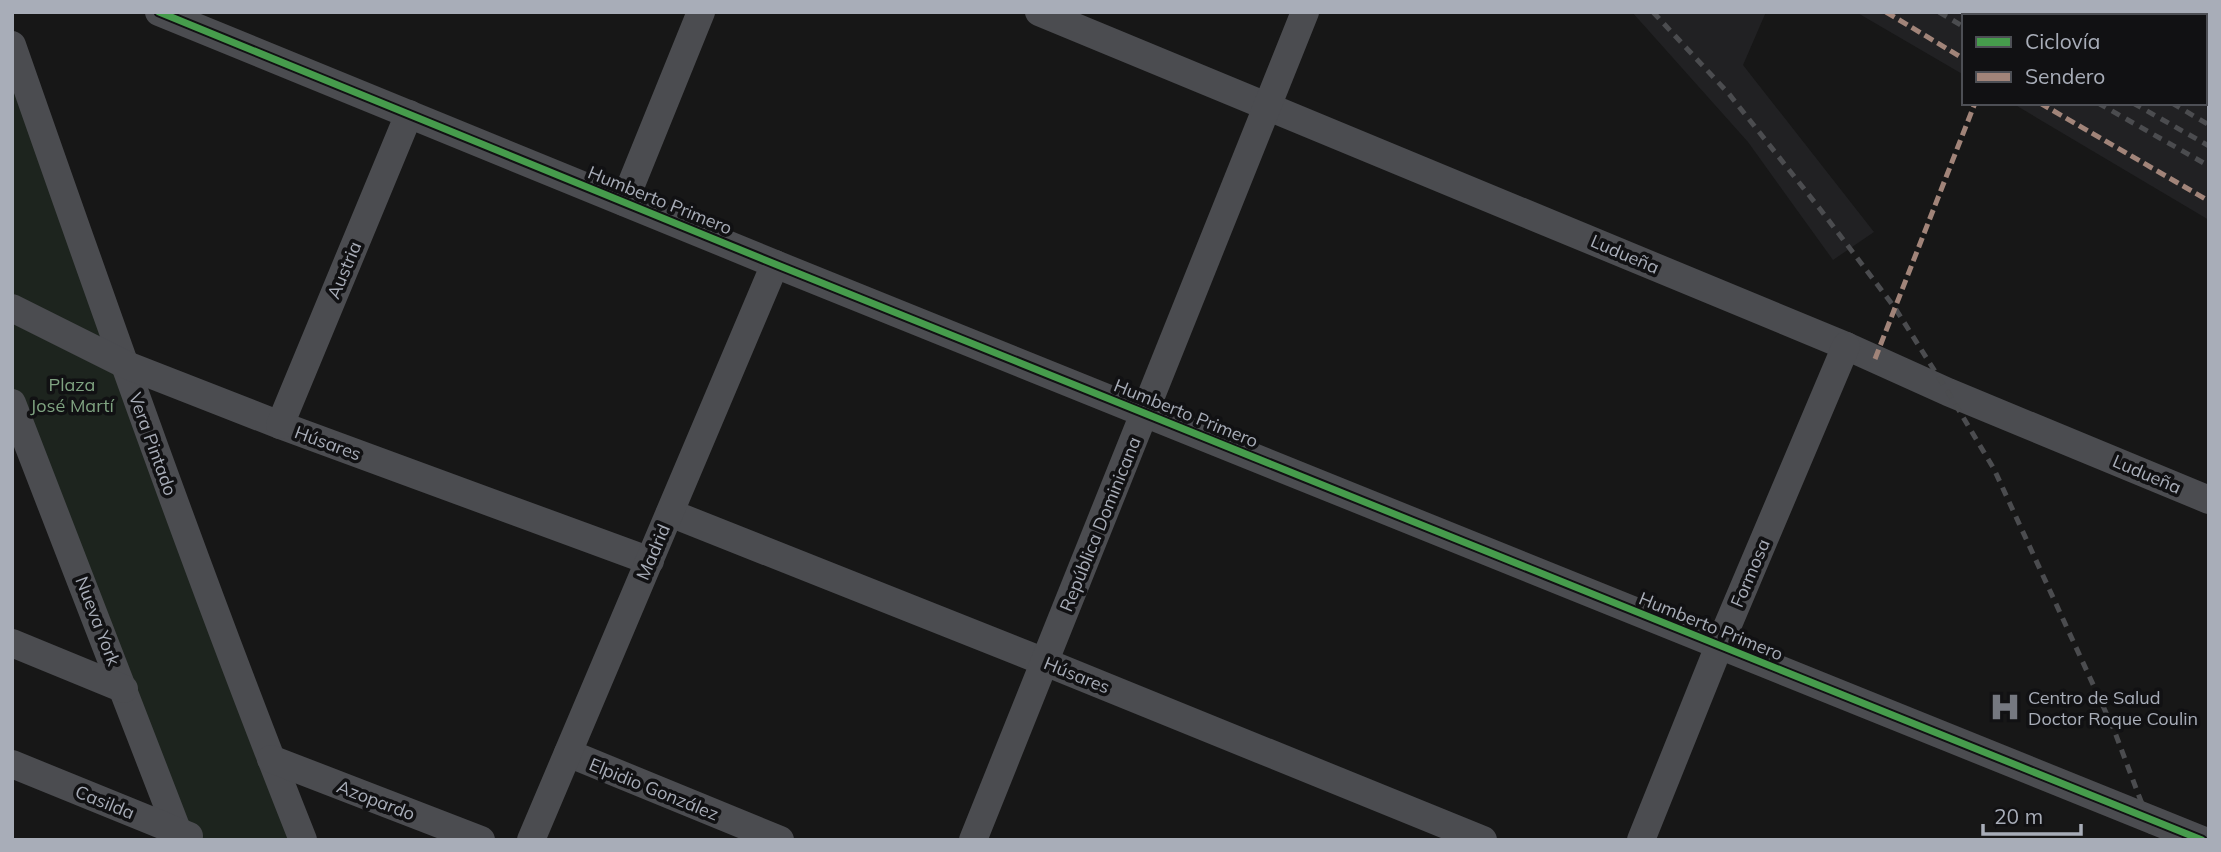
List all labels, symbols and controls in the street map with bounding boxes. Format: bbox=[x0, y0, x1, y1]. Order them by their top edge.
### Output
legend bbox=[1962, 14, 2207, 105]
text: Ciclovía bbox=[2025, 28, 2100, 54]
text: Sendero bbox=[2025, 63, 2105, 89]
street label: Humberto Primero bbox=[585, 161, 735, 239]
street label: Ludueña bbox=[1587, 229, 1663, 279]
street label: Austria bbox=[322, 238, 366, 302]
park label: Plaza José Martí bbox=[30, 373, 115, 417]
street label: Humberto Primero bbox=[1111, 374, 1261, 452]
street label: Vera Pintado bbox=[124, 389, 182, 499]
street label: Húsares bbox=[292, 420, 364, 466]
street label: República Dominicana bbox=[1054, 433, 1146, 615]
street label: Ludueña bbox=[2109, 449, 2185, 499]
street label: Madrid bbox=[631, 521, 675, 583]
street label: Formosa bbox=[1725, 535, 1775, 611]
street label: Nueva York bbox=[70, 573, 126, 670]
street label: Humberto Primero bbox=[1636, 587, 1786, 665]
street label: Húsares bbox=[1041, 651, 1113, 699]
place label: Centro de Salud Doctor Roque Coulin bbox=[2028, 686, 2198, 730]
hospital icon: Centro de Salud Doctor Roque Coulin bbox=[1988, 690, 2022, 724]
street label: Elpidio González bbox=[586, 753, 722, 825]
street label: Azopardo bbox=[334, 775, 418, 825]
street label: Casilda bbox=[72, 780, 138, 824]
scale bar bbox=[1983, 792, 2081, 836]
text: 20 m bbox=[1994, 803, 2043, 829]

